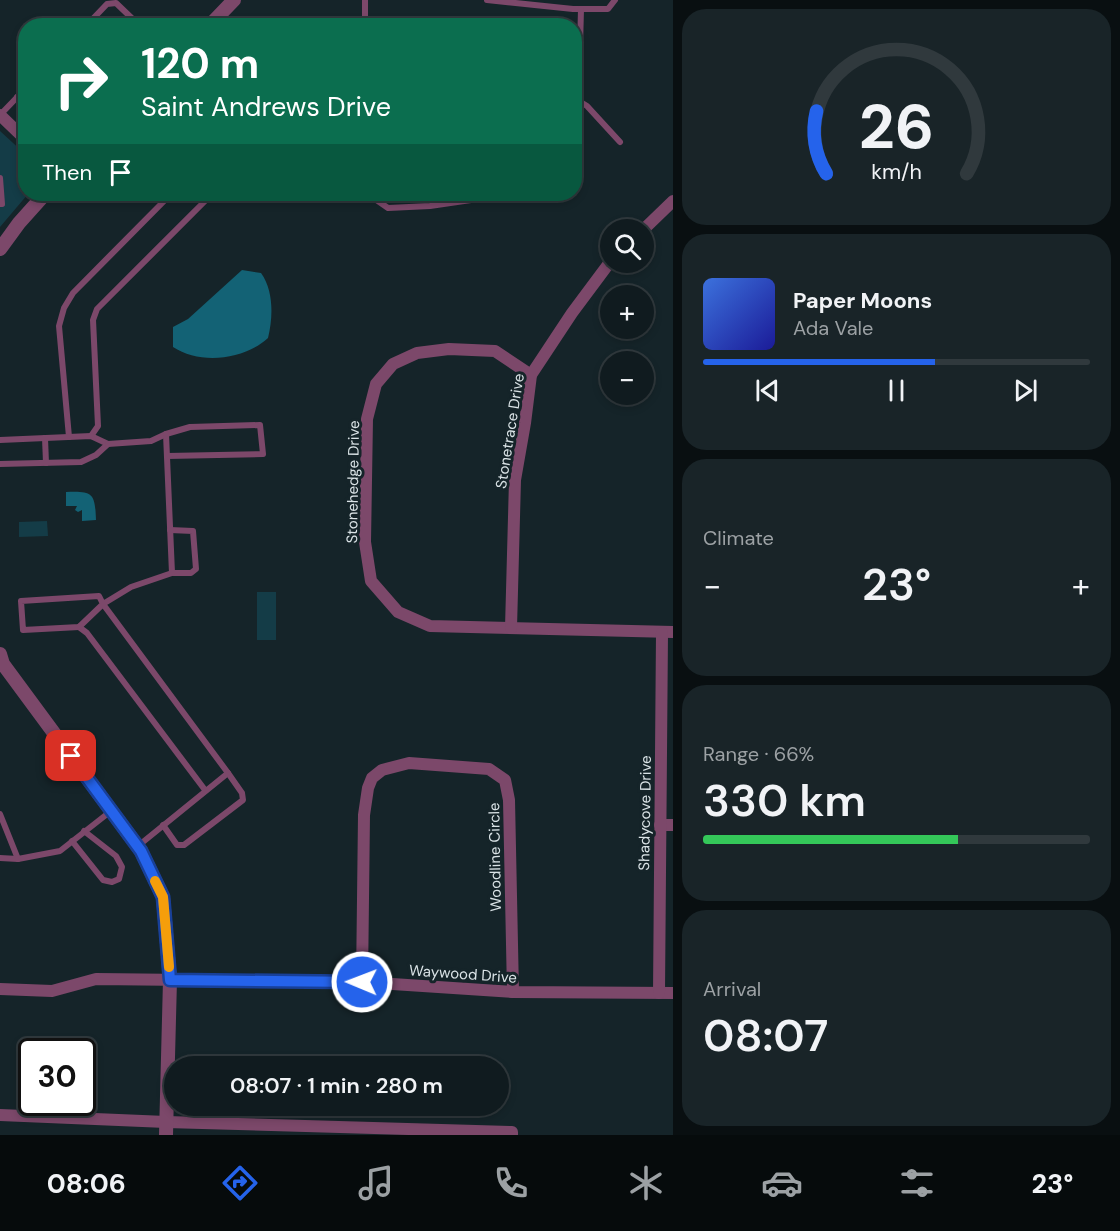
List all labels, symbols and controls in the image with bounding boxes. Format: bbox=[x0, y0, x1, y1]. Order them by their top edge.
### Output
text: 120 m bbox=[141, 36, 259, 91]
icon: right bbox=[42, 42, 120, 120]
text: 26 bbox=[859, 86, 934, 167]
text: Saint Andrews Drive bbox=[141, 89, 391, 124]
icon: arrive bbox=[104, 156, 137, 189]
text: Then bbox=[42, 158, 92, 187]
text: km/h bbox=[871, 158, 922, 186]
map controls bbox=[600, 219, 654, 405]
button: search bbox=[600, 219, 654, 273]
button: + bbox=[600, 285, 654, 339]
text: Paper Moons bbox=[793, 286, 932, 315]
text: Ada Vale bbox=[793, 315, 873, 341]
button: − bbox=[600, 351, 654, 405]
street label: Stonetrace Drive bbox=[491, 372, 529, 490]
icon: previous bbox=[751, 374, 784, 407]
icon: pause bbox=[880, 374, 913, 407]
icon: next bbox=[1009, 374, 1042, 407]
street label: Stonehedge Drive bbox=[342, 420, 364, 544]
text: Climate bbox=[703, 525, 774, 551]
text: 23° bbox=[862, 555, 931, 614]
text: − bbox=[703, 564, 721, 607]
text: + bbox=[1072, 564, 1090, 607]
pin bbox=[45, 730, 96, 781]
icon: arrive bbox=[54, 739, 87, 772]
text: Range · 66% bbox=[703, 741, 814, 767]
street label: Shadycove Drive bbox=[634, 755, 656, 871]
text: 330 km bbox=[703, 771, 866, 830]
street label: Woodline Circle bbox=[484, 802, 506, 912]
position arrow bbox=[330, 950, 394, 1014]
street label: Waywood Drive bbox=[408, 960, 518, 988]
text: Arrival bbox=[703, 976, 761, 1002]
text: 08:07 bbox=[703, 1006, 828, 1065]
speed limit sign: 30 bbox=[18, 1038, 96, 1116]
text: 08:07 · 1 min · 280 m bbox=[230, 1071, 443, 1100]
icon: directions bbox=[219, 1162, 261, 1204]
icon: music bbox=[355, 1162, 397, 1204]
icon: phone bbox=[490, 1162, 532, 1204]
icon: climate bbox=[625, 1162, 667, 1204]
icon: car bbox=[761, 1162, 803, 1204]
icon: filters bbox=[896, 1162, 938, 1204]
text: 08:06 bbox=[47, 1166, 126, 1201]
text: 23° bbox=[1032, 1166, 1073, 1201]

